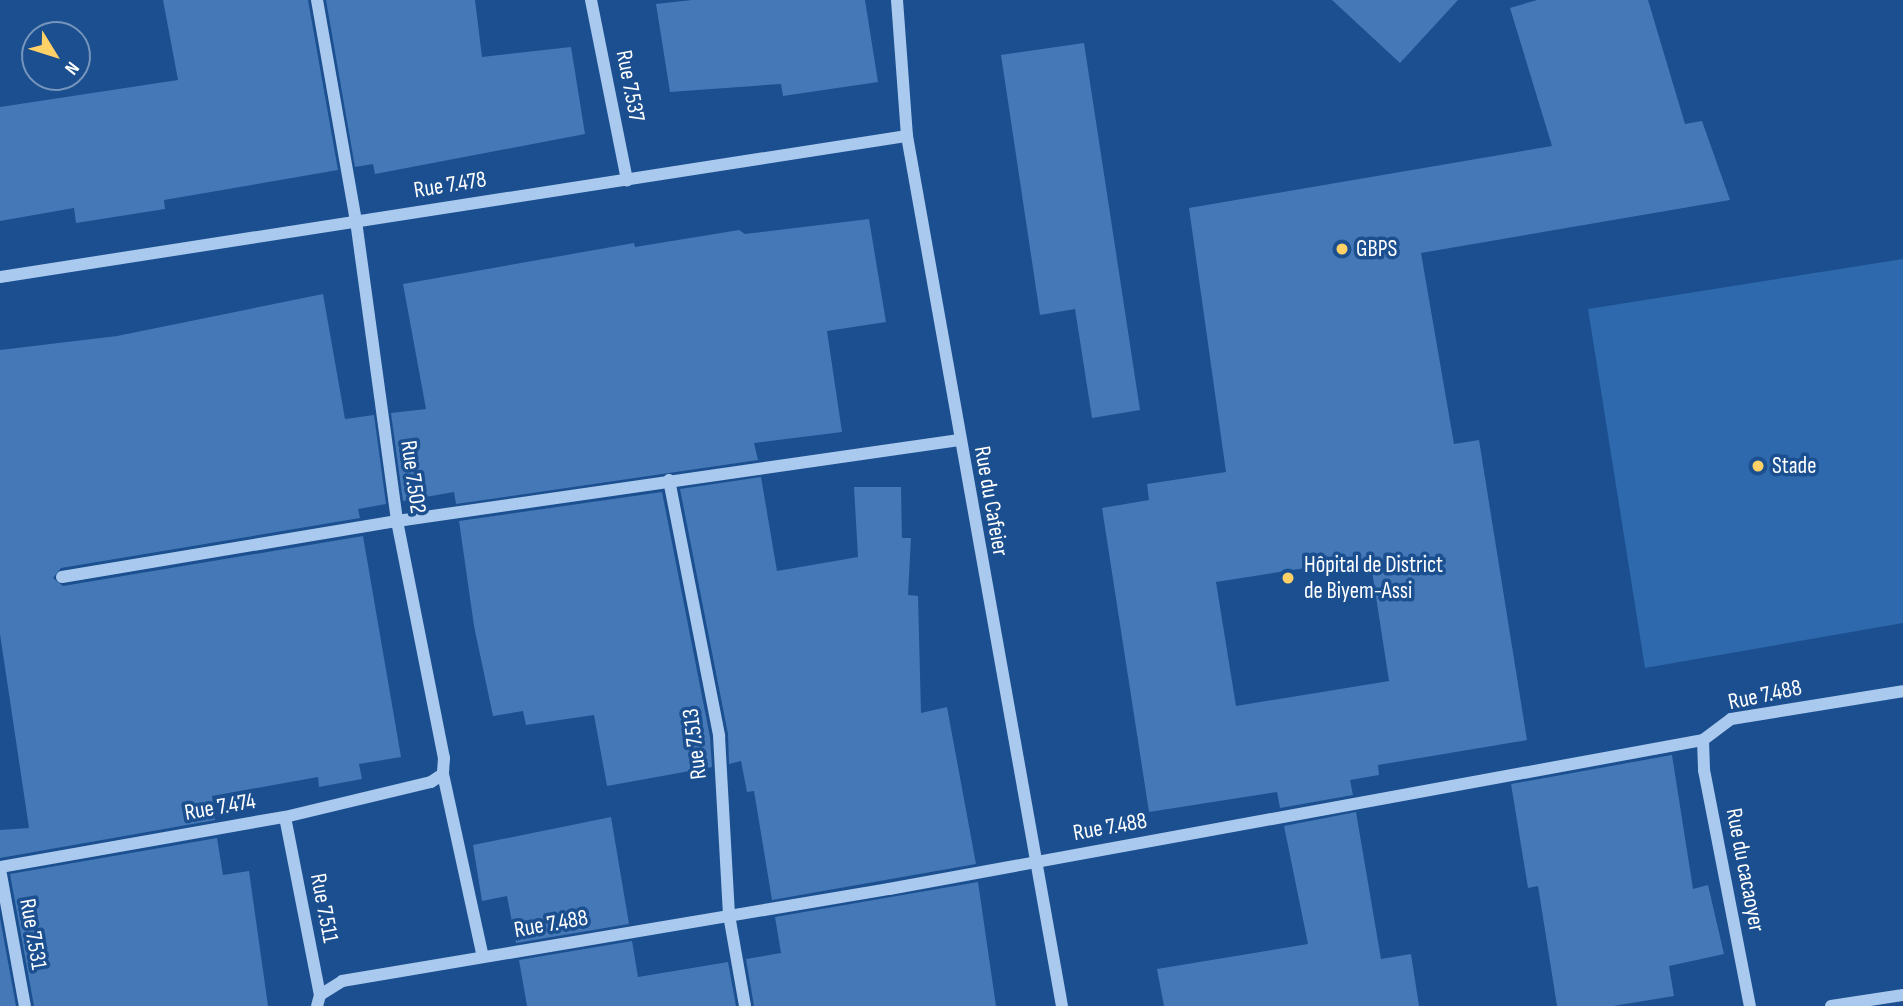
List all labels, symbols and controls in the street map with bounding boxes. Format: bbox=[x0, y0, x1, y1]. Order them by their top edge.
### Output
north arrow bbox=[21, 21, 91, 91]
street label: Rue 7.537 bbox=[610, 48, 650, 124]
text: N bbox=[59, 57, 84, 79]
street label: Rue 7.478 bbox=[412, 166, 488, 204]
place label: GBPS bbox=[1356, 235, 1397, 263]
marker: GBPS bbox=[1334, 241, 1350, 257]
street label: Rue 7.502 bbox=[394, 439, 432, 515]
street label: Rue du Cafeier bbox=[968, 444, 1014, 558]
place label: Stade bbox=[1772, 452, 1816, 480]
marker: Stade bbox=[1750, 458, 1766, 474]
place label: Hôpital de District de Biyem-Assi bbox=[1304, 551, 1443, 605]
marker: Hôpital de District de Biyem-Assi bbox=[1278, 568, 1298, 588]
street label: Rue 7.488 bbox=[1726, 674, 1804, 716]
street label: Rue 7.513 bbox=[677, 707, 713, 781]
street label: Rue 7.474 bbox=[182, 787, 258, 827]
street label: Rue du cacaoyer bbox=[1719, 806, 1771, 934]
street label: Rue 7.488 bbox=[1071, 807, 1149, 847]
street label: Rue 7.511 bbox=[304, 871, 344, 945]
street label: Rue 7.531 bbox=[13, 896, 53, 972]
street label: Rue 7.488 bbox=[512, 904, 590, 944]

